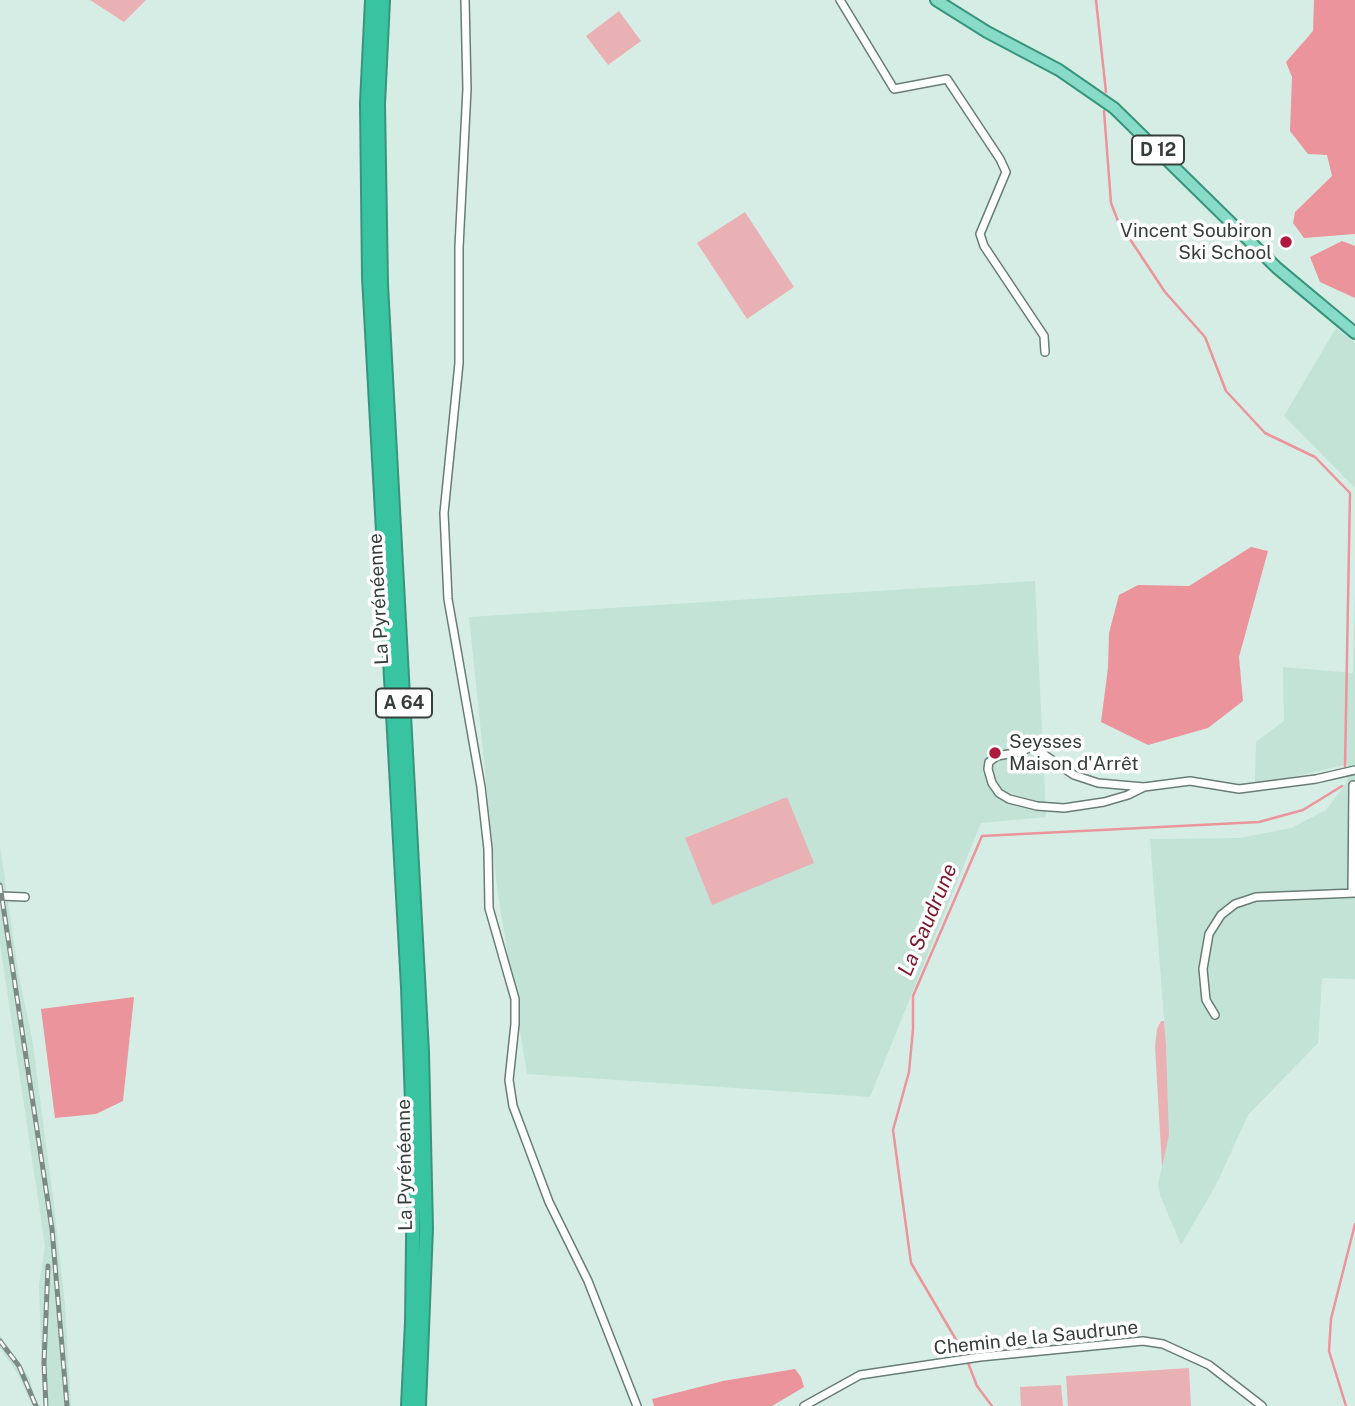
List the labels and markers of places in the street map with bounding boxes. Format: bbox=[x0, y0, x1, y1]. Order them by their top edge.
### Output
place label: Vincent Soubiron Ski School bbox=[1120, 220, 1272, 264]
marker: Vincent Soubiron Ski School bbox=[1278, 234, 1294, 250]
place label: Seysses Maison d'Arrêt bbox=[1009, 731, 1139, 775]
marker: Seysses Maison d'Arrêt bbox=[987, 745, 1003, 761]

